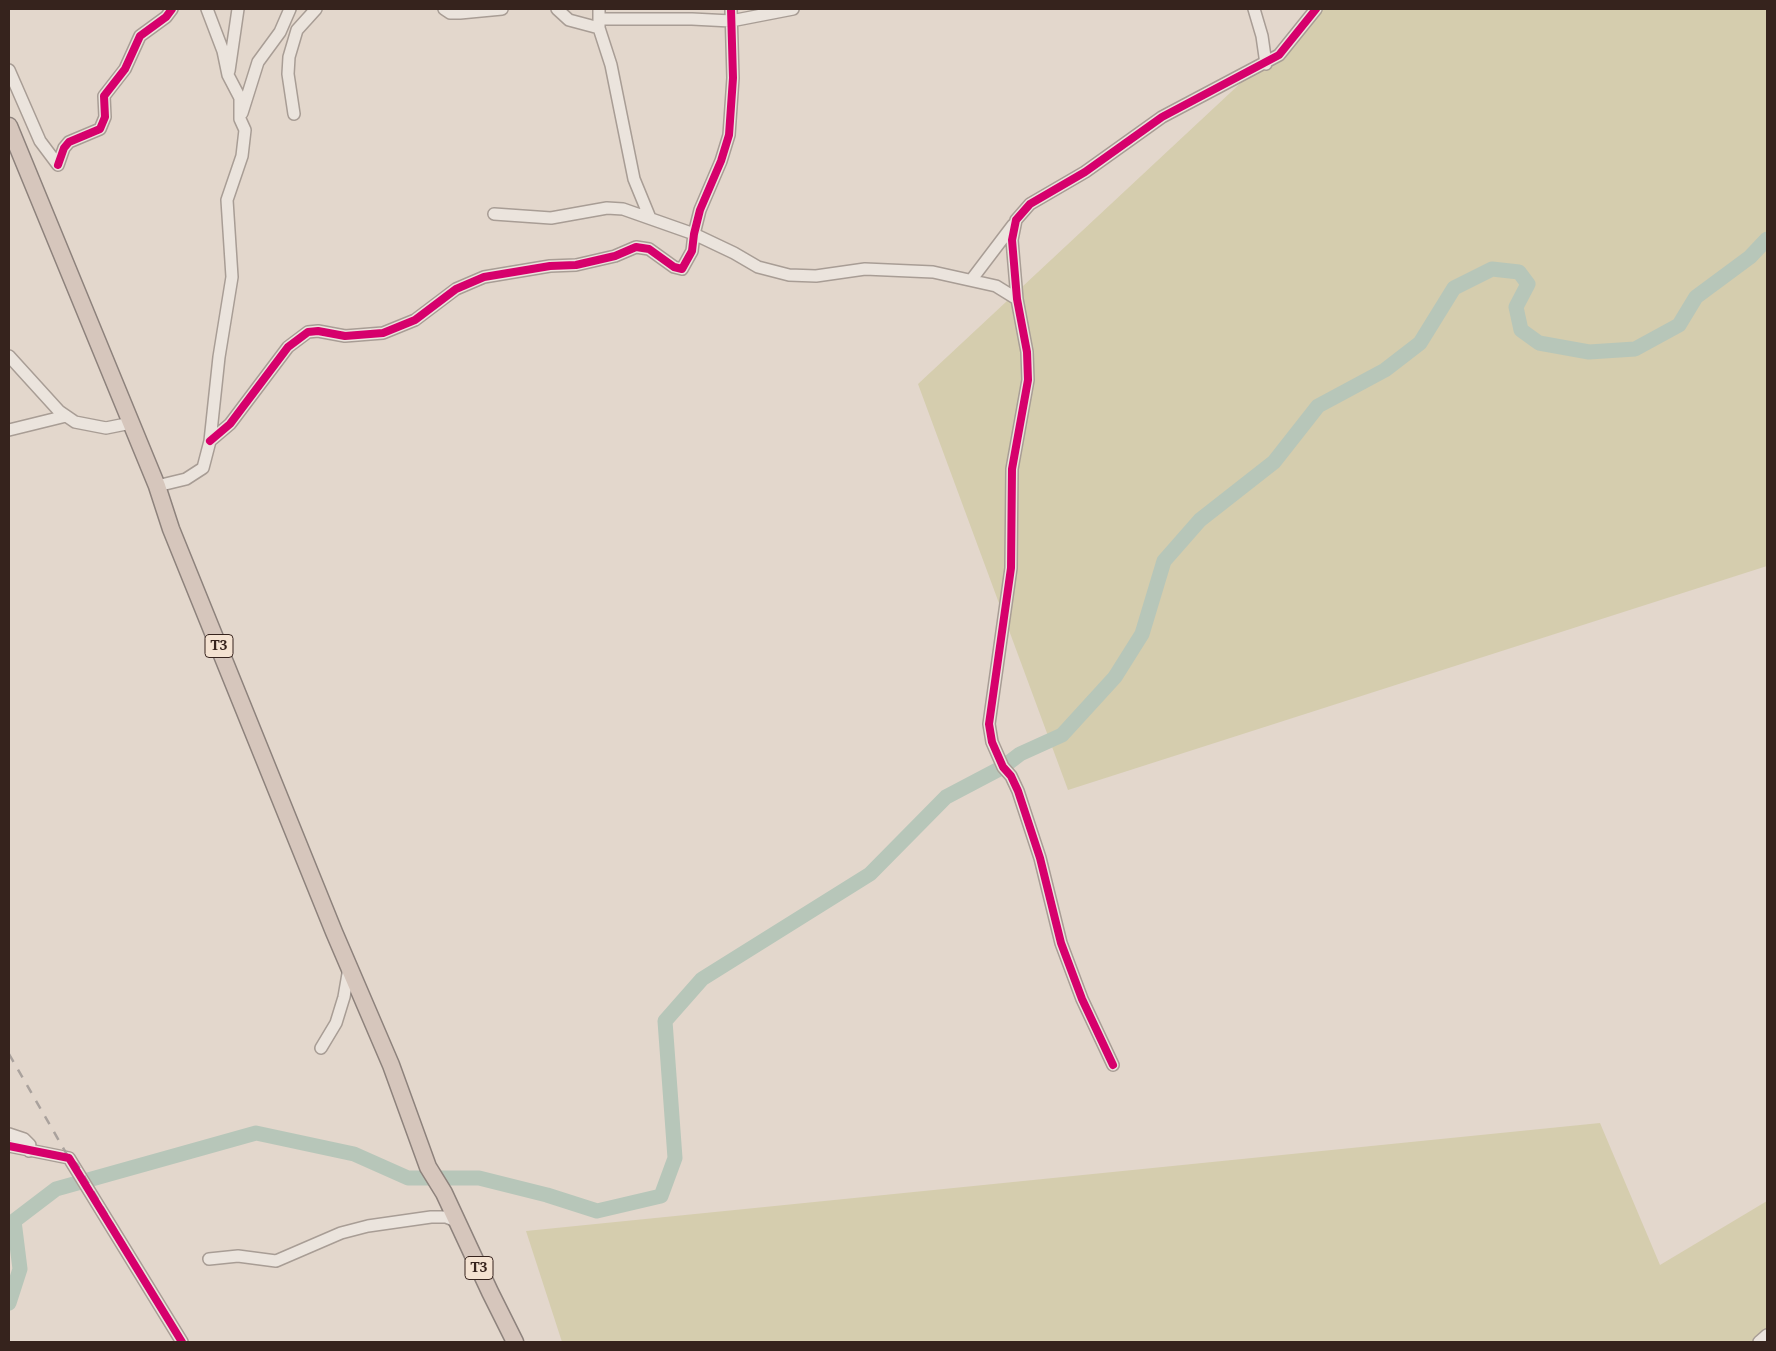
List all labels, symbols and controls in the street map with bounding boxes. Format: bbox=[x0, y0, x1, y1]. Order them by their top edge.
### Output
road number: T3 bbox=[205, 634, 233, 658]
road number: T3 bbox=[465, 1256, 493, 1280]

